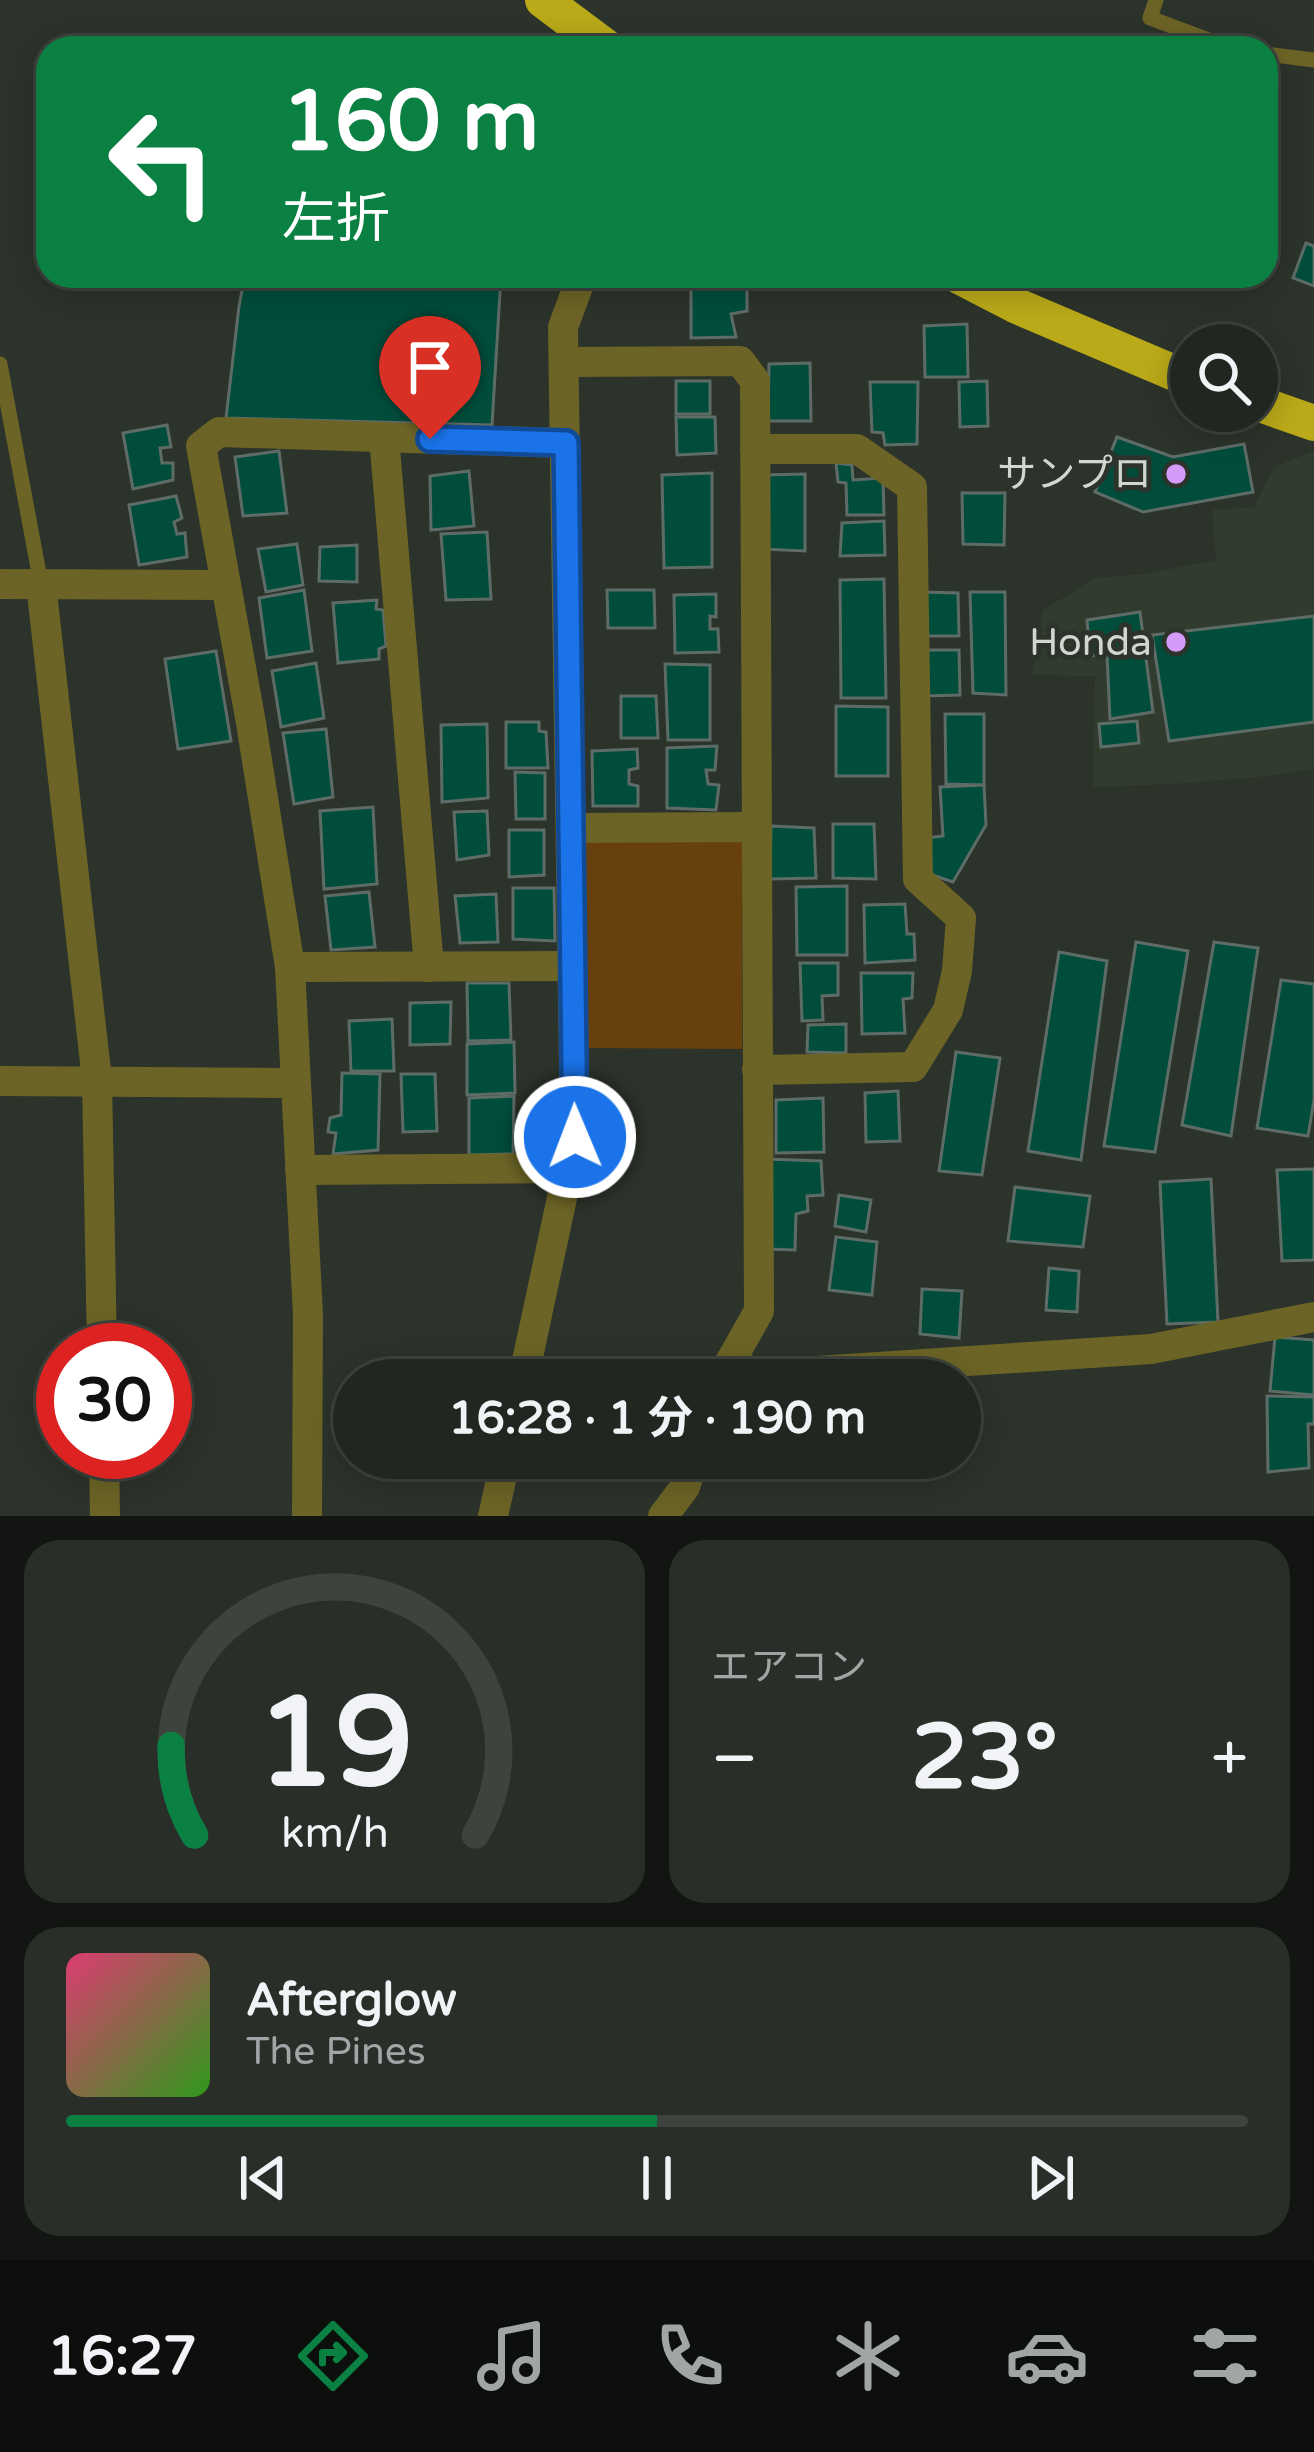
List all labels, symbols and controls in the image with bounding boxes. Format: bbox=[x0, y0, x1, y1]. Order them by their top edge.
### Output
text: 160 m bbox=[282, 72, 539, 173]
icon: left bbox=[84, 84, 240, 240]
text: 左折 bbox=[282, 187, 390, 252]
pin bbox=[379, 316, 481, 439]
map controls bbox=[1170, 324, 1278, 432]
button: search bbox=[1170, 324, 1278, 432]
icon: arrive bbox=[397, 334, 463, 400]
place label: サンプロ bbox=[997, 451, 1152, 498]
marker: サンプロ bbox=[1163, 461, 1189, 487]
place label: Honda bbox=[1029, 619, 1152, 666]
marker: Honda bbox=[1163, 629, 1189, 655]
position arrow bbox=[512, 1074, 638, 1200]
speed limit sign: 30 bbox=[36, 1323, 192, 1479]
text: 16:28 · 1 分 · 190 m bbox=[448, 1392, 866, 1446]
text: エアコン bbox=[711, 1644, 867, 1691]
text: 19 bbox=[256, 1669, 413, 1820]
text: 23° bbox=[911, 1704, 1058, 1813]
text: − bbox=[711, 1719, 758, 1799]
text: + bbox=[1211, 1719, 1248, 1799]
text: km/h bbox=[281, 1807, 388, 1858]
text: Afterglow bbox=[246, 1974, 457, 2028]
text: The Pines bbox=[246, 2028, 426, 2075]
icon: previous bbox=[230, 2145, 296, 2211]
icon: pause bbox=[624, 2145, 690, 2211]
icon: next bbox=[1018, 2145, 1084, 2211]
icon: directions bbox=[291, 2314, 375, 2398]
icon: music bbox=[470, 2314, 554, 2398]
icon: phone bbox=[648, 2314, 732, 2398]
icon: climate bbox=[826, 2314, 910, 2398]
icon: car bbox=[1005, 2314, 1089, 2398]
icon: filters bbox=[1183, 2314, 1267, 2398]
text: 16:27 bbox=[47, 2324, 197, 2389]

